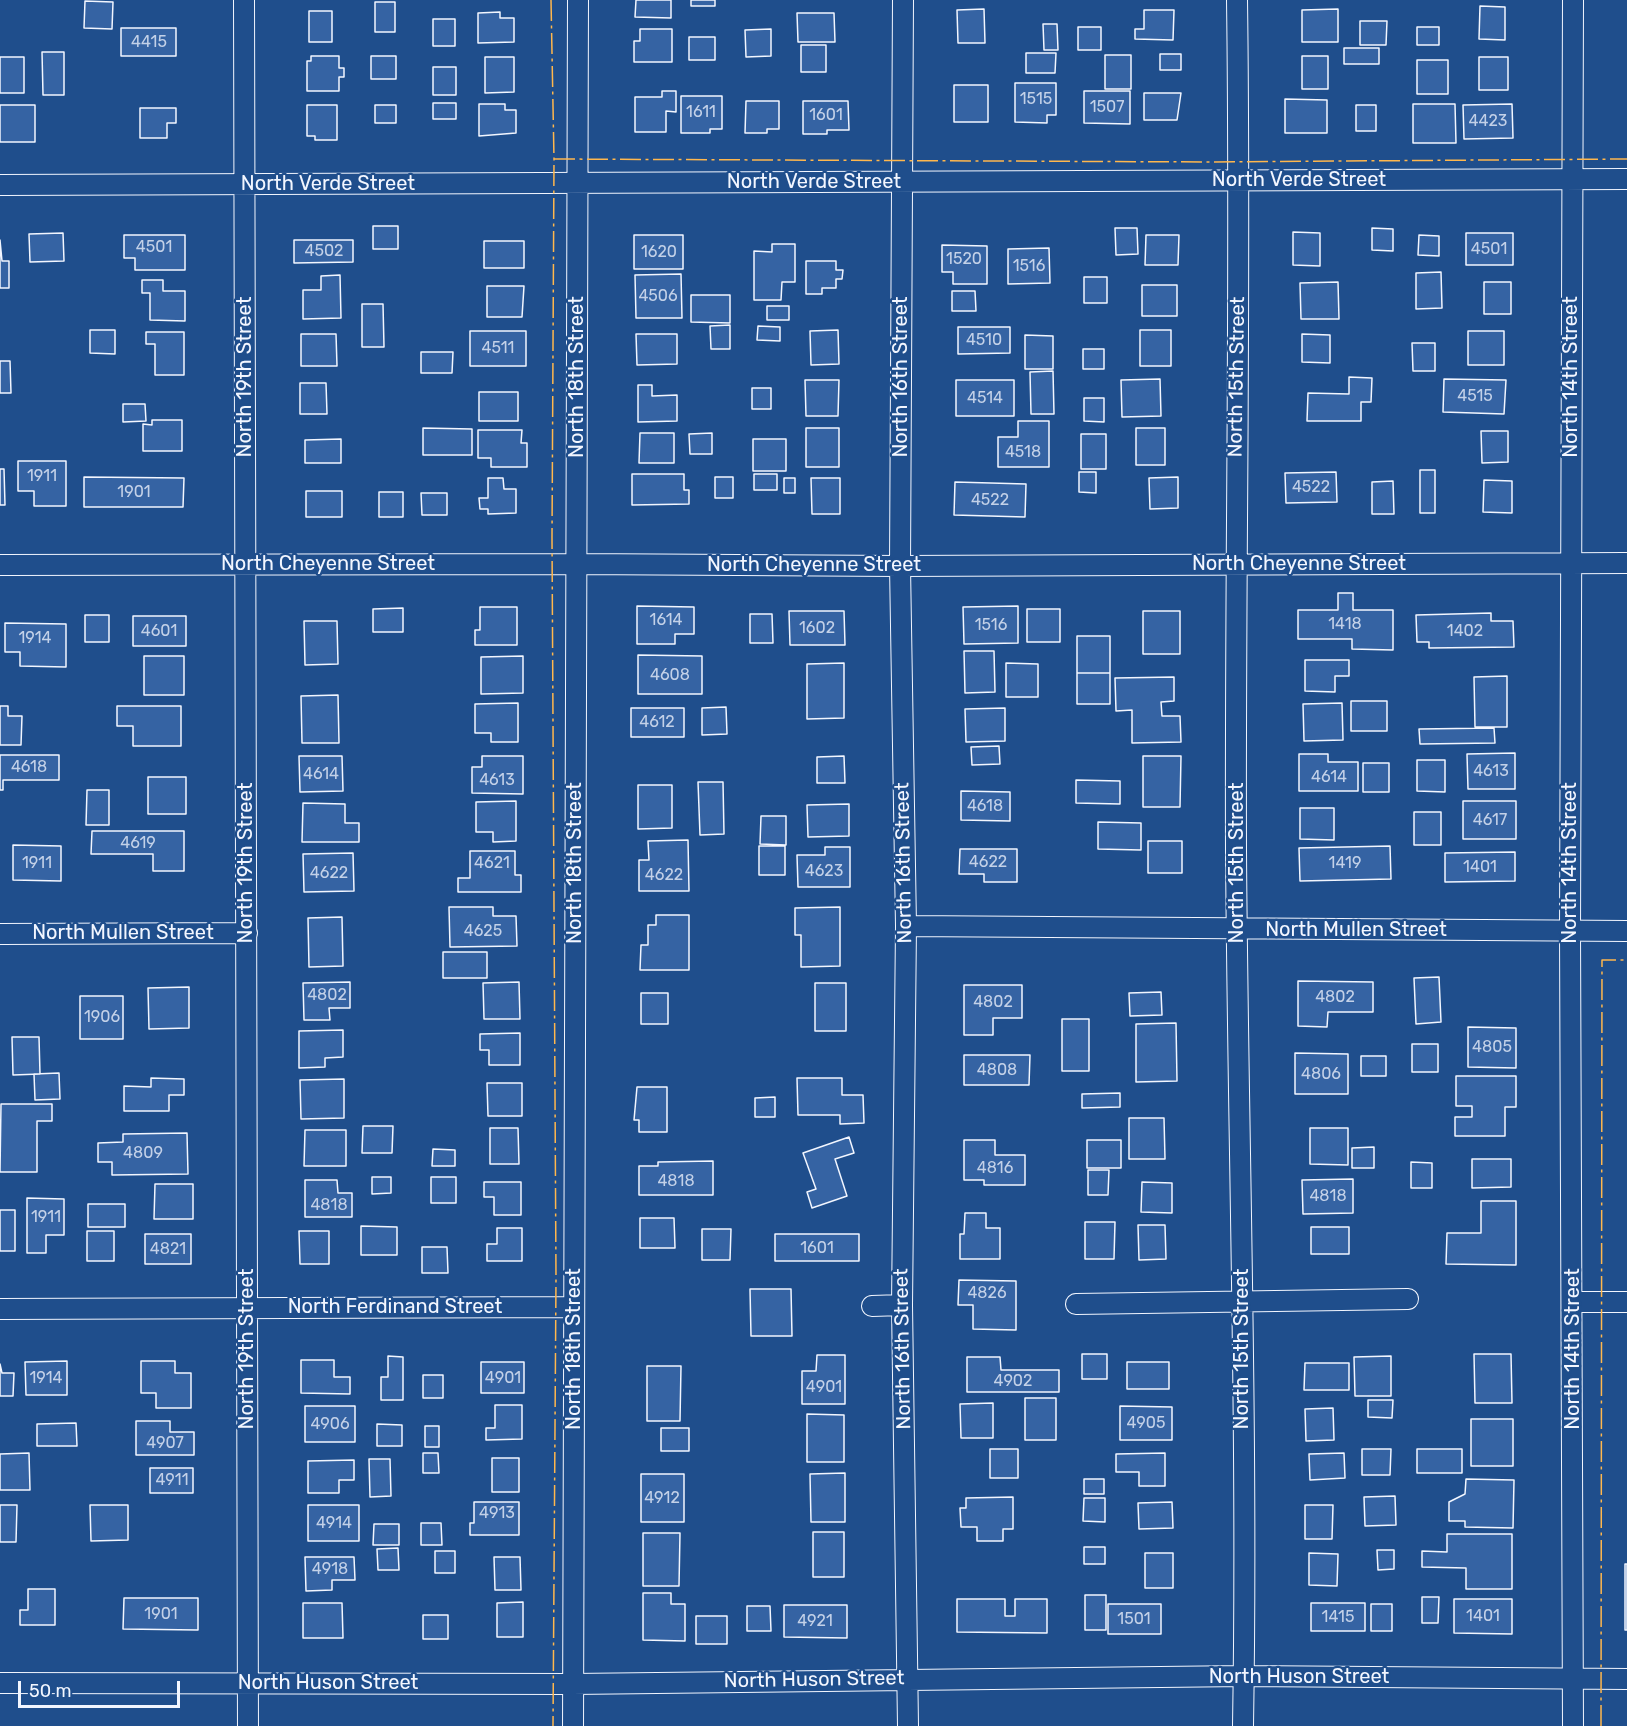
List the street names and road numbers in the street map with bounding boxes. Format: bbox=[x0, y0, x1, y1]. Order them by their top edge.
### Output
street label: North Verde Street bbox=[1212, 168, 1386, 192]
street label: North Verde Street bbox=[727, 170, 901, 194]
street label: North Verde Street bbox=[241, 172, 415, 196]
street label: North 19th Street bbox=[233, 296, 257, 458]
street label: North 18th Street bbox=[565, 296, 589, 458]
street label: North 16th Street bbox=[889, 296, 913, 458]
street label: North 15th Street bbox=[1224, 296, 1250, 458]
street label: North 14th Street bbox=[1559, 296, 1583, 458]
street label: North Cheyenne Street bbox=[221, 552, 435, 576]
street label: North Cheyenne Street bbox=[1192, 552, 1406, 576]
street label: North Cheyenne Street bbox=[707, 553, 921, 577]
street label: North 19th Street bbox=[234, 782, 258, 944]
street label: North 18th Street bbox=[563, 782, 587, 944]
street label: North 16th Street bbox=[891, 782, 917, 944]
street label: North 15th Street bbox=[1225, 782, 1249, 944]
street label: North 14th Street bbox=[1558, 782, 1582, 944]
street label: North Mullen Street bbox=[1265, 918, 1447, 942]
street label: North Mullen Street bbox=[32, 921, 214, 945]
street label: North 19th Street bbox=[235, 1268, 259, 1430]
street label: North 18th Street bbox=[562, 1268, 586, 1430]
street label: North 16th Street bbox=[890, 1268, 916, 1430]
street label: North 15th Street bbox=[1230, 1268, 1254, 1430]
street label: North 14th Street bbox=[1561, 1268, 1585, 1430]
street label: North Ferdinand Street bbox=[288, 1295, 502, 1319]
street label: North Huson Street bbox=[1209, 1665, 1389, 1689]
street label: North Huson Street bbox=[723, 1666, 905, 1694]
street label: North Huson Street bbox=[238, 1671, 418, 1695]

